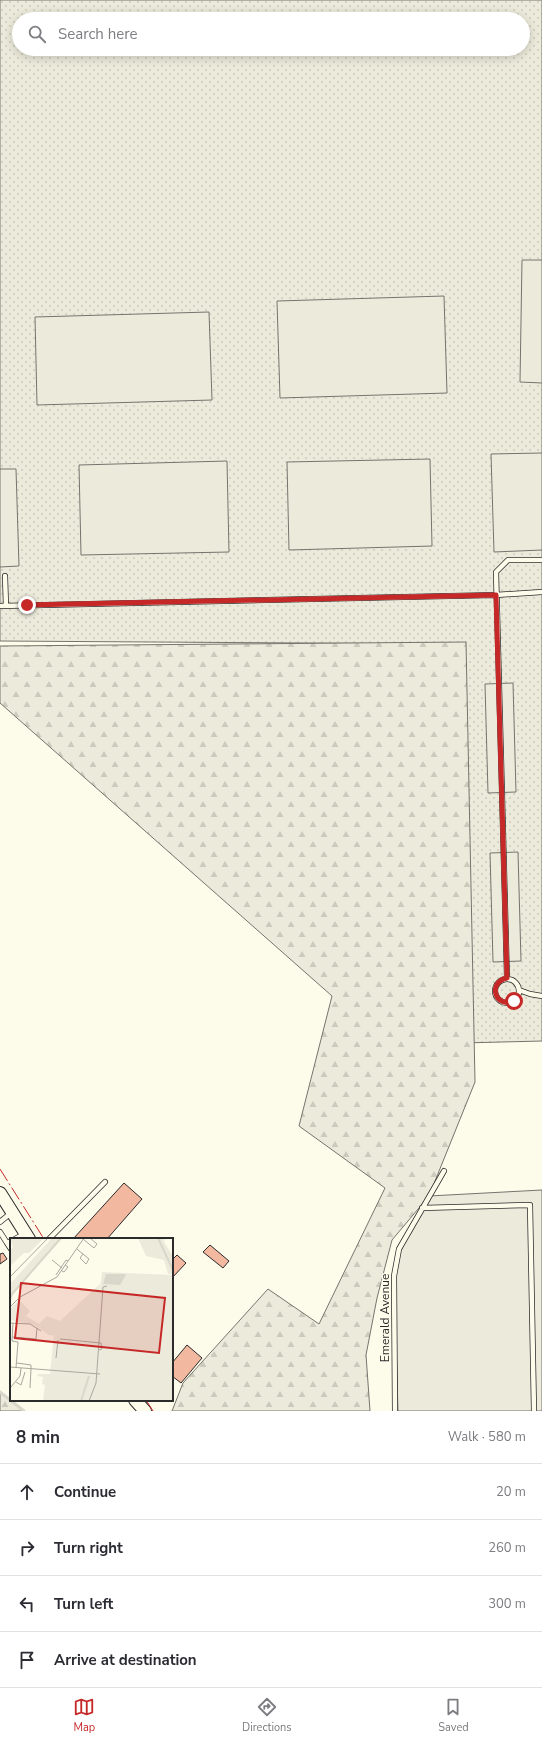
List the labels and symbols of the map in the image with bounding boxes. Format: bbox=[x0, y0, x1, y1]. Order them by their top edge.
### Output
route end bbox=[18, 596, 36, 614]
route start bbox=[505, 992, 523, 1010]
inset map bbox=[10, 1238, 173, 1401]
street label: Emerald Avenue bbox=[377, 1274, 393, 1362]

